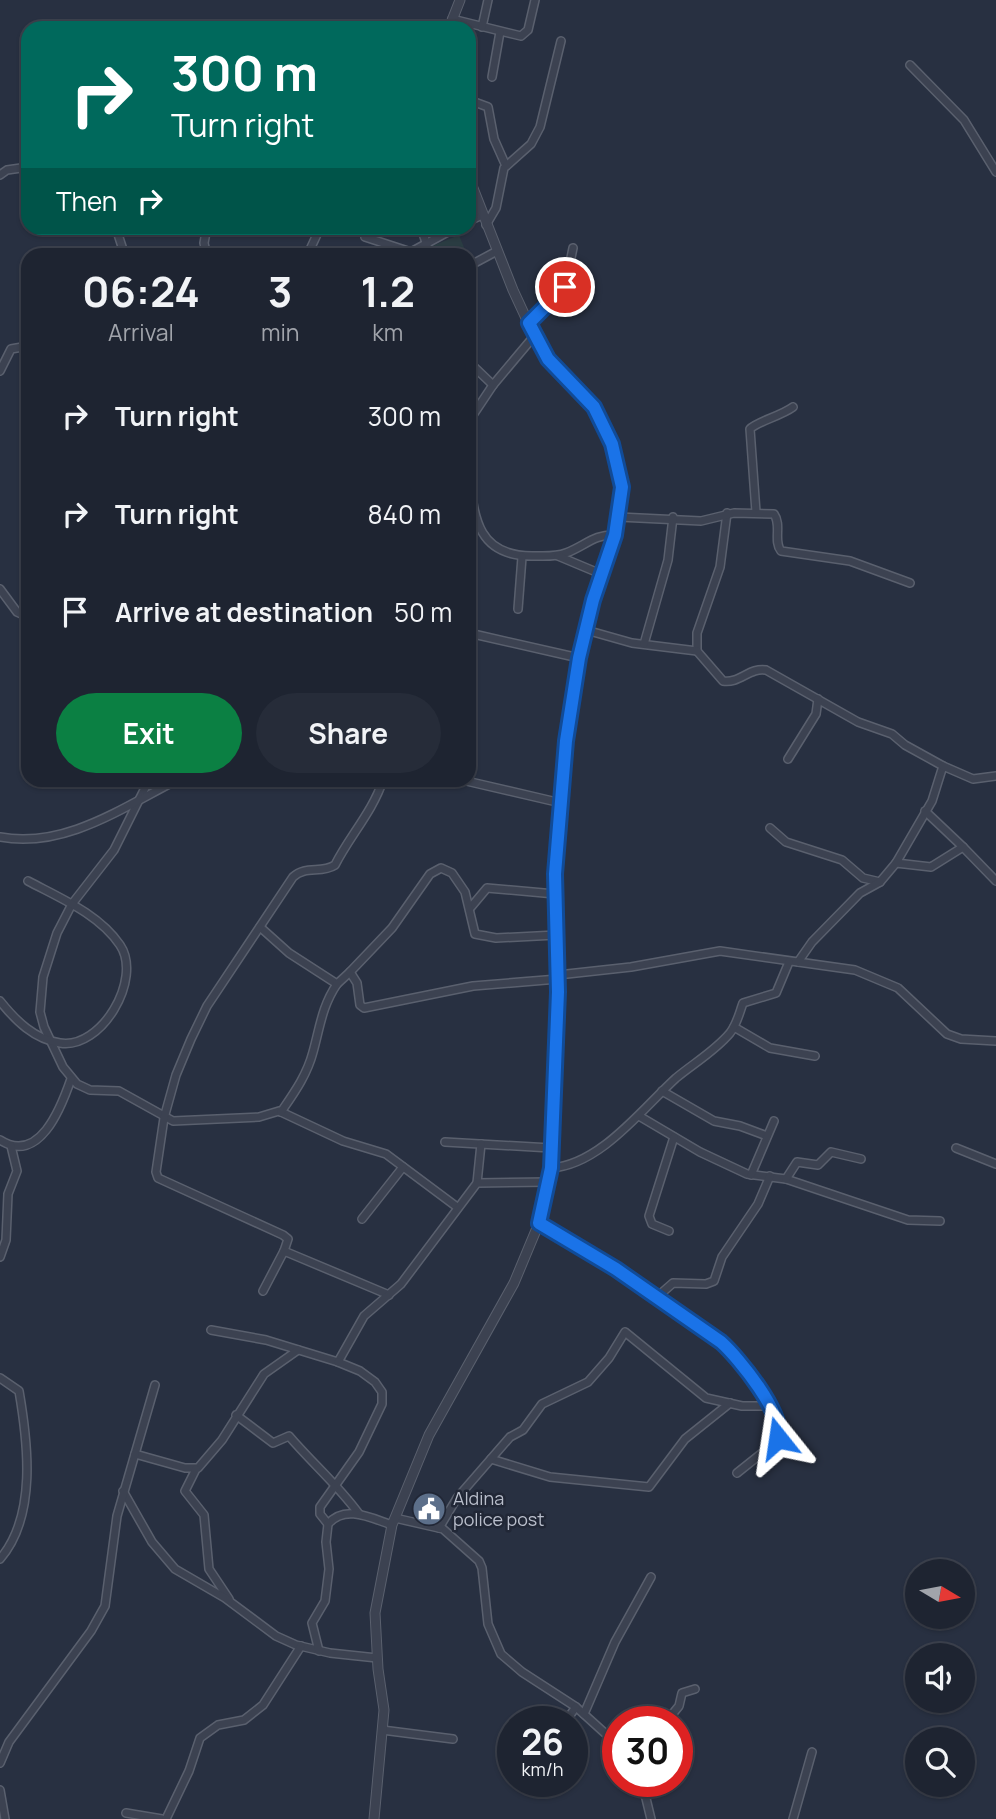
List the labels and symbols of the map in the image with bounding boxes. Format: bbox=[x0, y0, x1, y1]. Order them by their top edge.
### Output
pin bbox=[535, 257, 595, 317]
position arrow bbox=[741, 1401, 815, 1475]
place label: Aldina police post bbox=[453, 1486, 544, 1531]
public building icon: Aldina police post bbox=[410, 1490, 448, 1528]
north arrow bbox=[905, 1559, 975, 1629]
speed limit sign: 30 bbox=[602, 1706, 693, 1797]

